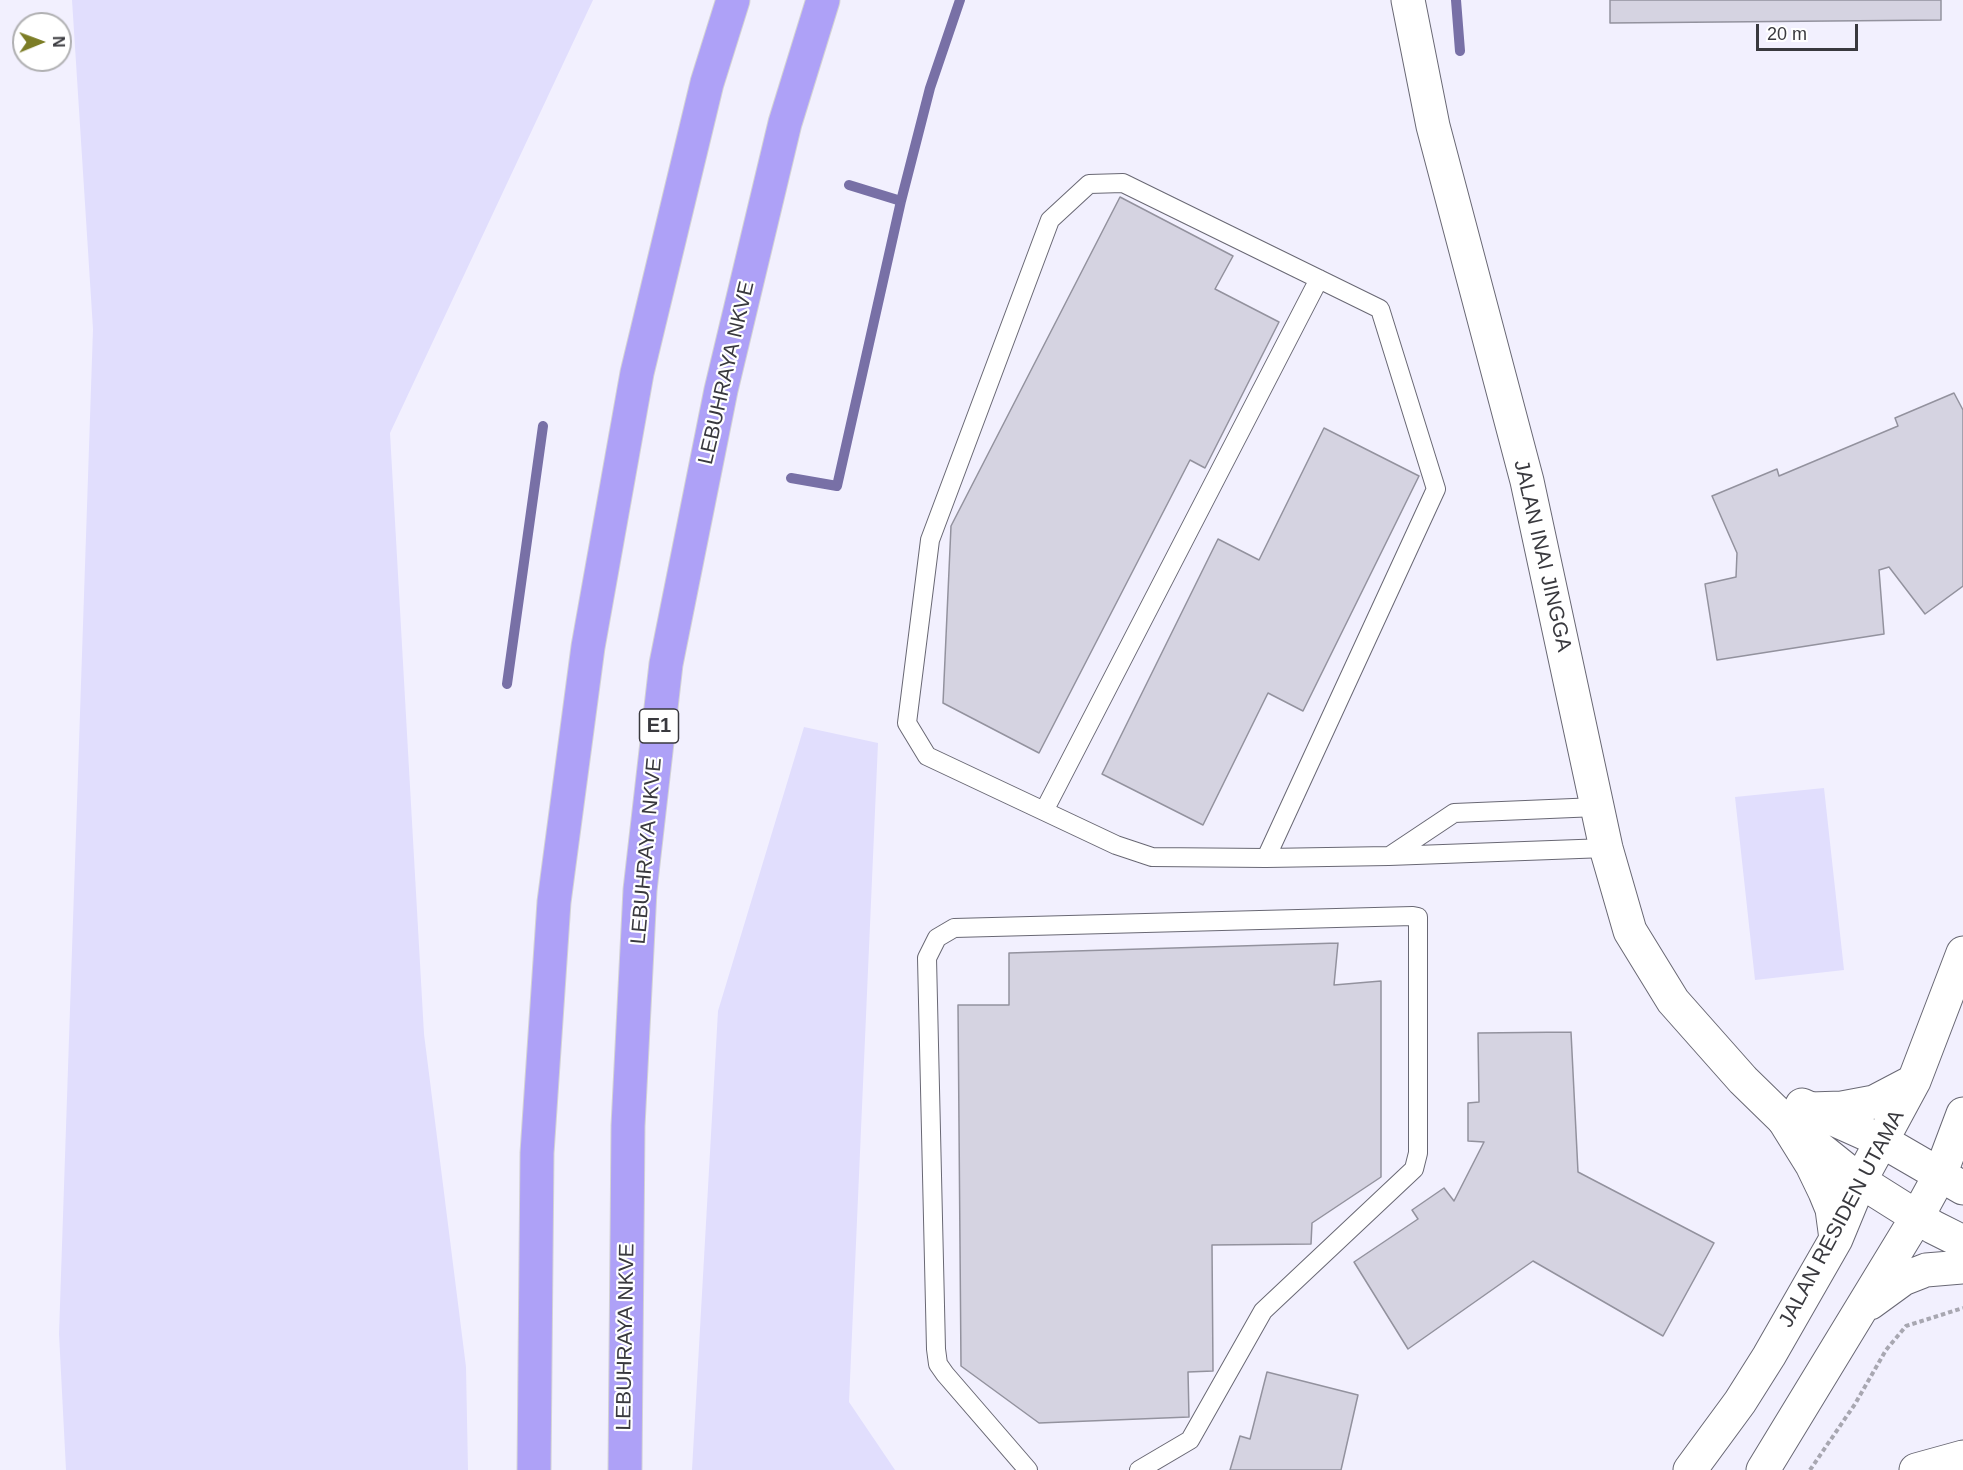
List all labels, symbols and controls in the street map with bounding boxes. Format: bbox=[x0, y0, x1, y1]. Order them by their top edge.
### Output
north arrow bbox=[12, 12, 72, 72]
scale bar bbox=[1759, 12, 1861, 50]
text: 20 m bbox=[1767, 24, 1807, 44]
text: N bbox=[50, 36, 67, 48]
street label: LEBUHRAYA NKVE bbox=[694, 279, 760, 467]
street label: JALAN INAI JINGGA bbox=[1508, 458, 1576, 654]
road number: E1 bbox=[640, 709, 678, 743]
street label: LEBUHRAYA NKVE bbox=[626, 757, 668, 945]
street label: JALAN RESIDEN UTAMA bbox=[1774, 1106, 1910, 1332]
street label: LEBUHRAYA NKVE bbox=[612, 1243, 640, 1431]

